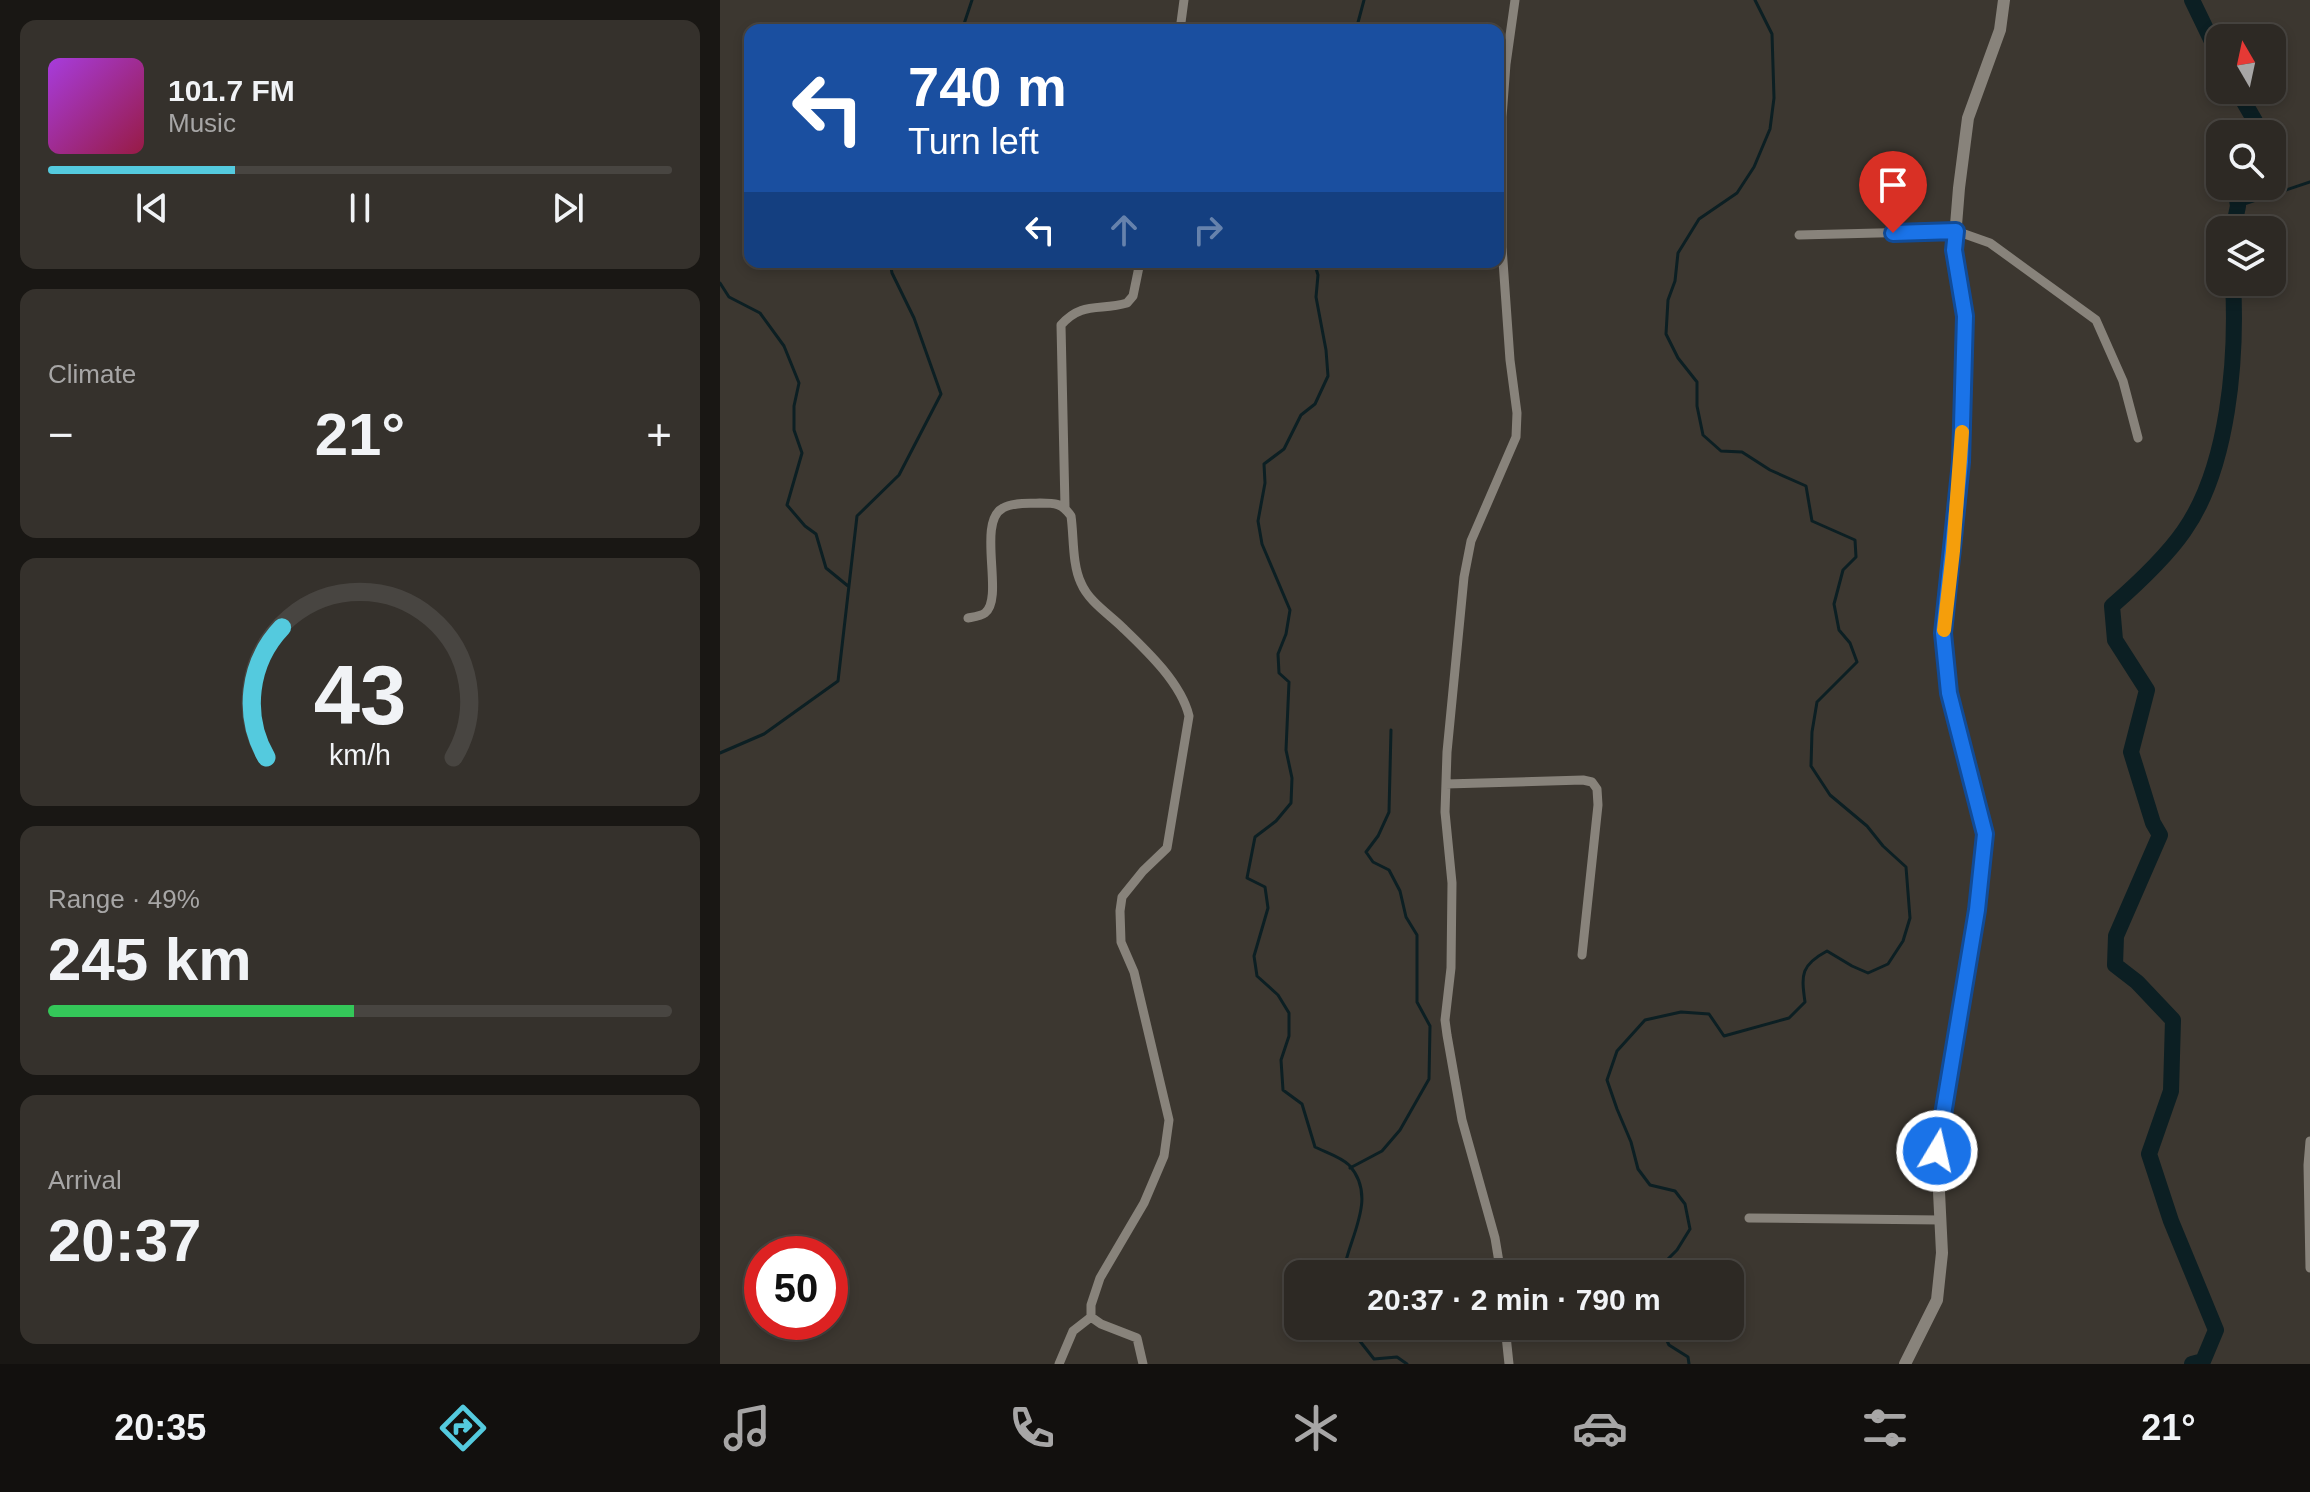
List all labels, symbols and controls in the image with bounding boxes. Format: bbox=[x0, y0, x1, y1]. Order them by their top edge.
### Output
north arrow bbox=[2206, 24, 2286, 104]
map controls bbox=[2206, 24, 2286, 296]
text: 740 m bbox=[908, 55, 1067, 118]
icon: left bbox=[776, 56, 880, 160]
text: 101.7 FM bbox=[168, 74, 295, 107]
text: Music bbox=[168, 108, 236, 138]
button: search bbox=[2206, 120, 2286, 200]
text: Turn left bbox=[908, 121, 1039, 162]
pin bbox=[1859, 151, 1927, 233]
icon: arrive bbox=[1871, 163, 1915, 207]
icon: previous bbox=[130, 186, 174, 230]
icon: pause bbox=[338, 186, 382, 230]
icon: next bbox=[546, 186, 590, 230]
icon: left bbox=[1018, 208, 1062, 252]
icon: ahead bbox=[1102, 208, 1146, 252]
icon: right bbox=[1186, 208, 1230, 252]
button: layers bbox=[2206, 216, 2286, 296]
text: Climate bbox=[48, 359, 136, 389]
text: 21° bbox=[315, 401, 405, 468]
text: − bbox=[48, 410, 74, 459]
text: + bbox=[646, 410, 672, 459]
text: 43 bbox=[314, 649, 406, 742]
text: km/h bbox=[329, 739, 391, 771]
text: Range · 49% bbox=[48, 884, 200, 914]
text: 245 km bbox=[48, 926, 252, 993]
position arrow bbox=[1895, 1109, 1979, 1193]
text: Arrival bbox=[48, 1165, 122, 1195]
text: 20:37 bbox=[48, 1207, 201, 1274]
speed limit sign: 50 bbox=[744, 1236, 848, 1340]
text: 20:37 · 2 min · 790 m bbox=[1367, 1283, 1661, 1316]
icon: directions bbox=[435, 1400, 491, 1456]
icon: music bbox=[719, 1400, 775, 1456]
icon: phone bbox=[1004, 1400, 1060, 1456]
icon: climate bbox=[1288, 1400, 1344, 1456]
icon: car bbox=[1572, 1400, 1628, 1456]
icon: filters bbox=[1857, 1400, 1913, 1456]
text: 20:35 bbox=[114, 1407, 206, 1448]
text: 21° bbox=[2141, 1407, 2196, 1448]

